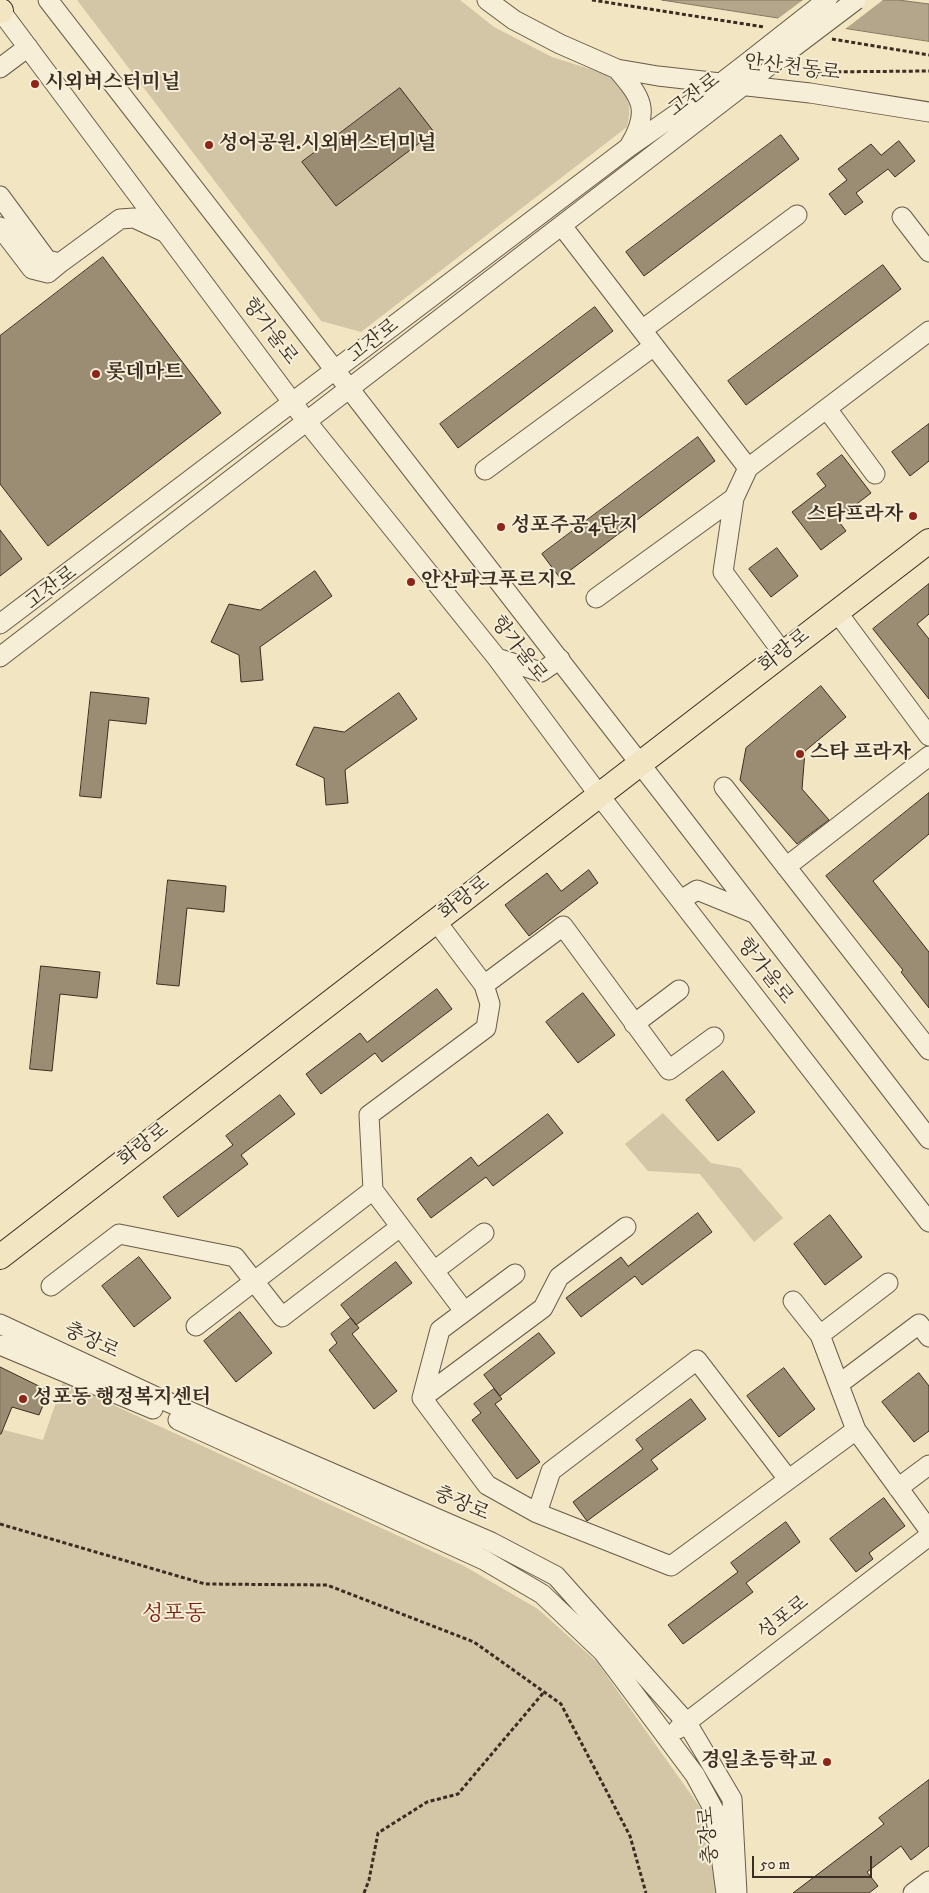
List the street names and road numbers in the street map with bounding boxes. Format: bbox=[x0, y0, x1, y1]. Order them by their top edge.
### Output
street label: 안산천동로 bbox=[743, 51, 841, 87]
street label: 고잔로 bbox=[665, 69, 725, 123]
street label: 항가울로 bbox=[236, 294, 302, 370]
street label: 고잔로 bbox=[344, 315, 404, 369]
street label: 고잔로 bbox=[22, 562, 82, 616]
street label: 항가울로 bbox=[485, 612, 551, 688]
street label: 화랑로 bbox=[755, 625, 815, 679]
street label: 화랑로 bbox=[435, 872, 495, 926]
street label: 항가울로 bbox=[731, 934, 797, 1010]
street label: 화랑로 bbox=[114, 1119, 174, 1173]
street label: 충장로 bbox=[60, 1319, 122, 1365]
street label: 충장로 bbox=[430, 1483, 492, 1527]
street label: 성포로 bbox=[754, 1592, 814, 1646]
street label: 충장로 bbox=[696, 1805, 724, 1865]

